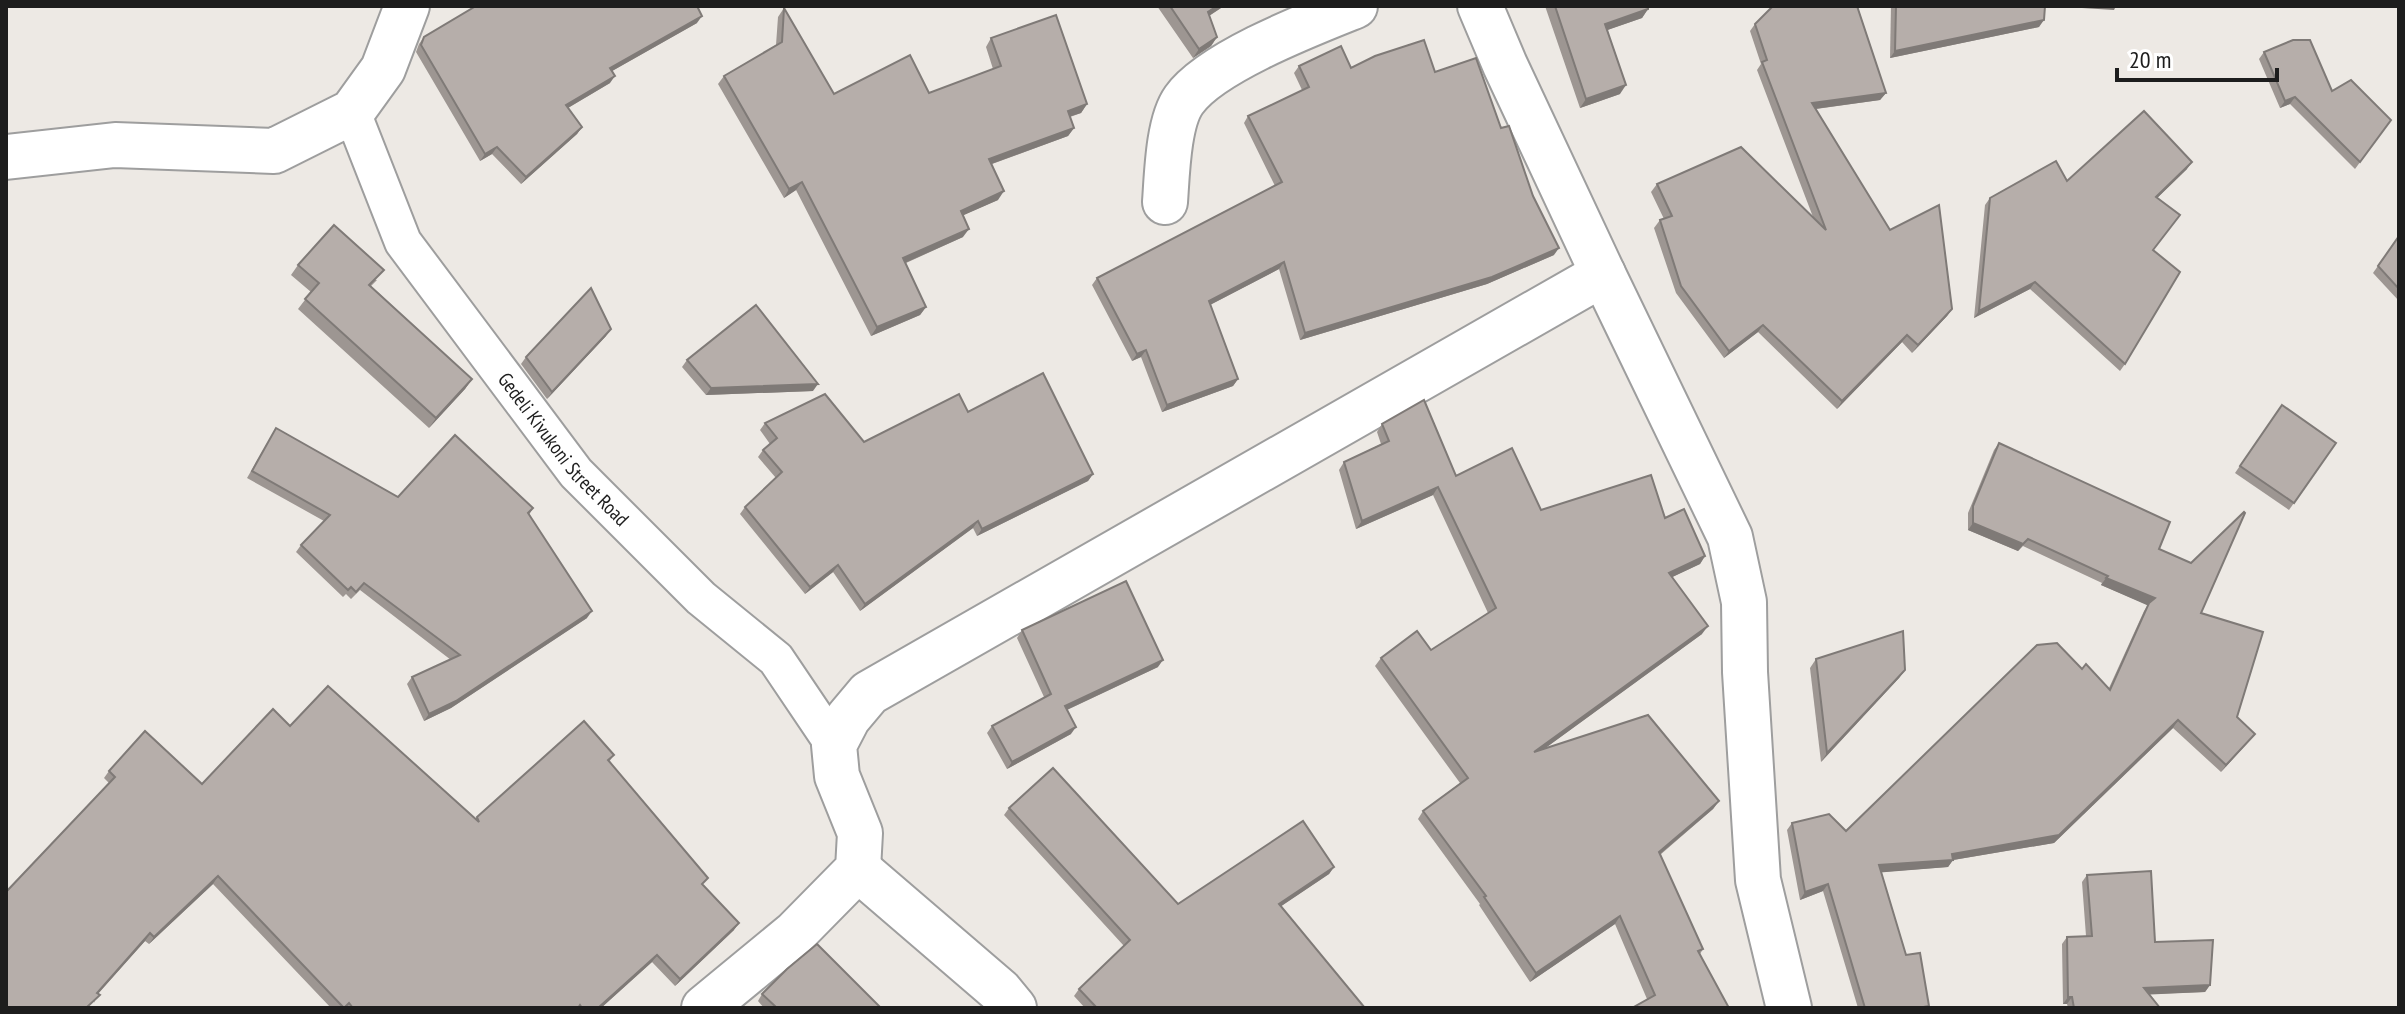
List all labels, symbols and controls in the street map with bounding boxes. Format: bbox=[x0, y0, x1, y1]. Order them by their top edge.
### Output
scale bar bbox=[2117, 32, 2277, 82]
text: 20 m bbox=[2129, 44, 2171, 75]
street label: Gedeli Kivukoni Street Road bbox=[492, 367, 635, 532]

